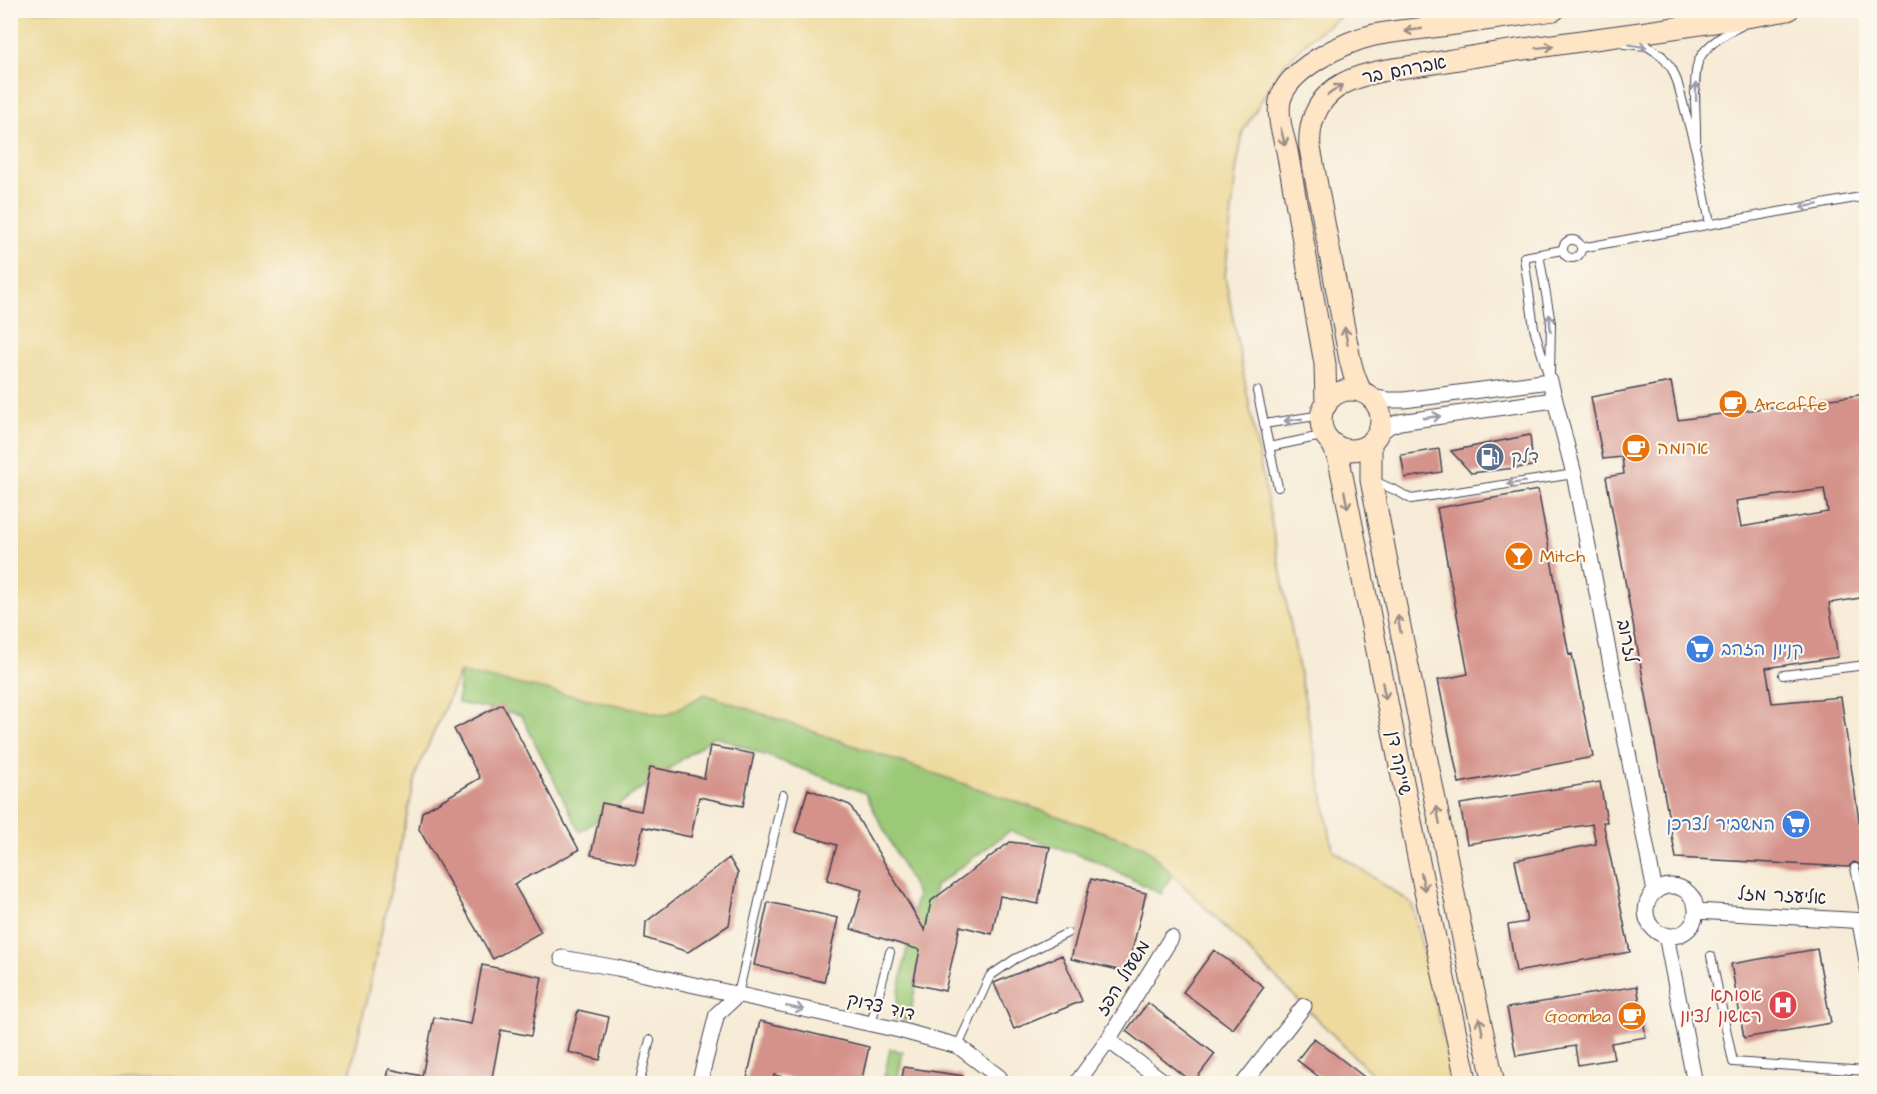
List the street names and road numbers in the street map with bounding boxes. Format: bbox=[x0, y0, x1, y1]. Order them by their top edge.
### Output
street label: אברהם בר bbox=[1360, 50, 1449, 90]
street label: לזרוב bbox=[1611, 617, 1644, 666]
street label: שייקה דן bbox=[1381, 729, 1418, 798]
street label: אליעזר מזל bbox=[1737, 881, 1827, 911]
street label: משעול הפז bbox=[1090, 935, 1156, 1021]
street label: דוד צדוק bbox=[845, 987, 917, 1027]

